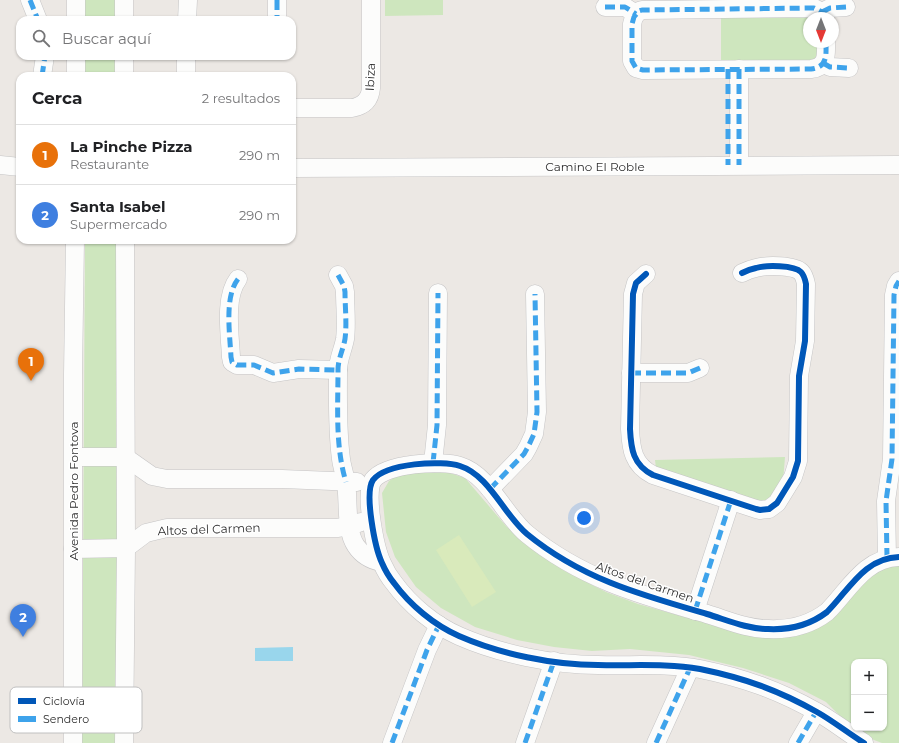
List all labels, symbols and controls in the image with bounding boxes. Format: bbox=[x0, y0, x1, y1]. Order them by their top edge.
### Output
north arrow bbox=[803, 12, 839, 48]
search box bbox=[16, 16, 296, 60]
icon: search bbox=[30, 27, 52, 49]
text: Buscar aquí bbox=[62, 29, 151, 48]
street label: Ibiza bbox=[362, 63, 378, 91]
text: Cerca bbox=[32, 88, 82, 108]
text: 2 resultados bbox=[202, 90, 280, 106]
text: La Pinche Pizza bbox=[70, 137, 193, 156]
text: 1 bbox=[42, 147, 48, 163]
text: 290 m bbox=[239, 147, 280, 163]
text: Restaurante bbox=[70, 156, 149, 172]
street label: Camino El Roble bbox=[545, 159, 645, 174]
text: Santa Isabel bbox=[70, 197, 165, 216]
text: 2 bbox=[41, 207, 49, 223]
text: 290 m bbox=[239, 207, 280, 223]
text: Supermercado bbox=[70, 216, 167, 232]
pin: 1 bbox=[18, 348, 44, 381]
street label: Avenida Pedro Fontova bbox=[66, 421, 81, 561]
your location bbox=[574, 508, 594, 528]
street label: Altos del Carmen bbox=[157, 520, 261, 538]
street label: Altos del Carmen bbox=[594, 558, 696, 606]
pin: 2 bbox=[10, 604, 36, 637]
map controls bbox=[851, 659, 887, 731]
button: + bbox=[851, 659, 887, 695]
legend bbox=[10, 687, 142, 733]
text: Ciclovía bbox=[43, 694, 85, 708]
button: − bbox=[851, 695, 887, 731]
text: Sendero bbox=[43, 712, 89, 726]

